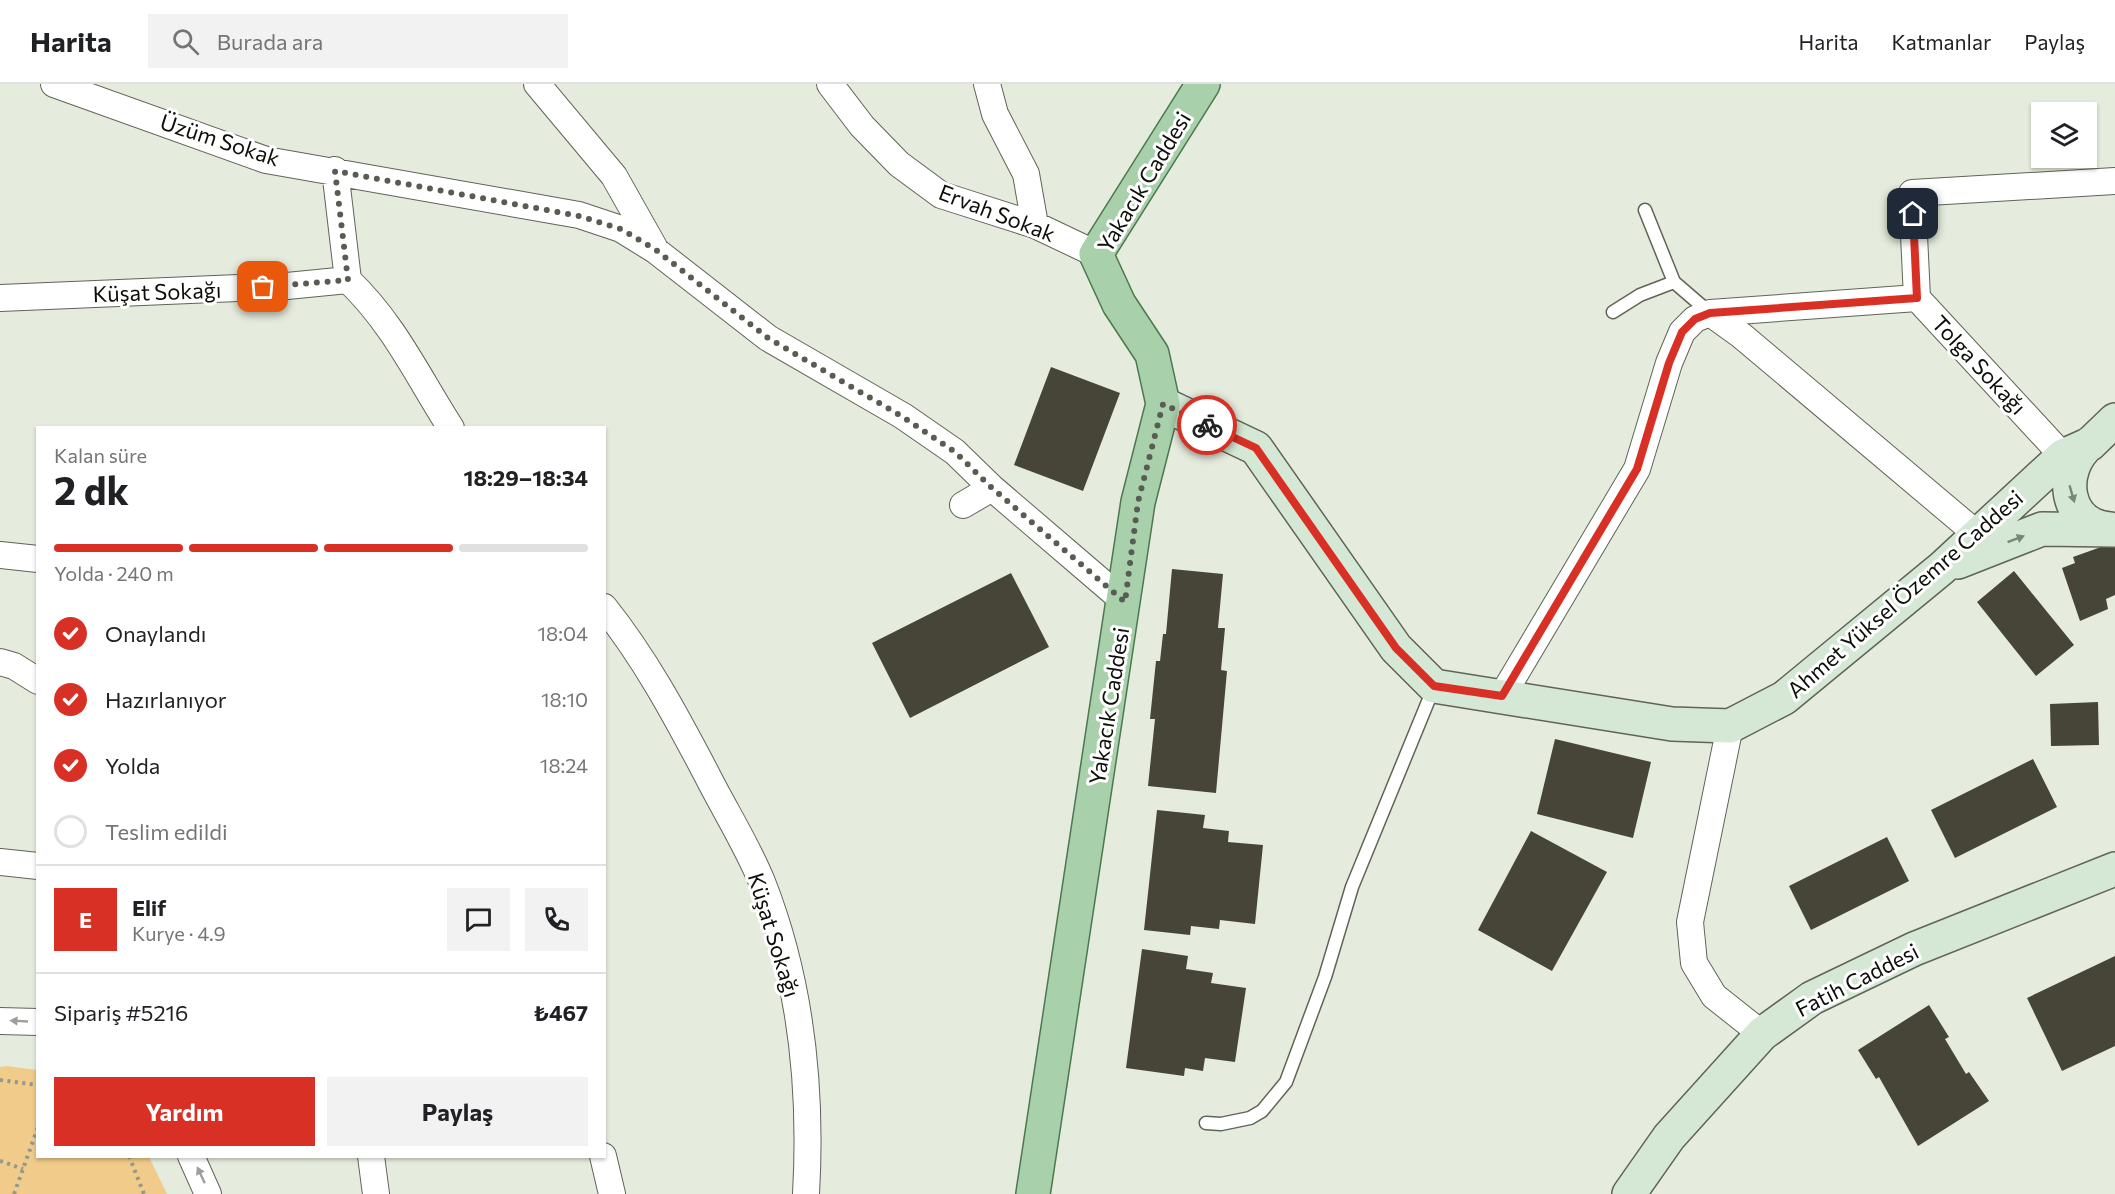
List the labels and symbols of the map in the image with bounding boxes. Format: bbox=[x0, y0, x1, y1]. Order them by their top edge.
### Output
street label: Yakacık Caddesi bbox=[1091, 107, 1196, 257]
street label: Üzüm Sokak bbox=[157, 108, 283, 172]
street label: Ervah Sokak bbox=[935, 178, 1059, 247]
pin bbox=[1887, 188, 1938, 239]
pin bbox=[237, 261, 288, 312]
street label: Küşat Sokağı bbox=[92, 276, 222, 307]
street label: Tolga Sokağı bbox=[1927, 309, 2032, 420]
courier bbox=[1177, 395, 1237, 455]
street label: Ahmet Yüksel Özemre Caddesi bbox=[1781, 484, 2028, 703]
one-way arrow bbox=[2067, 485, 2077, 503]
one-way arrow bbox=[2007, 534, 2025, 543]
street label: Yakacık Caddesi bbox=[1083, 625, 1134, 787]
street label: Küşat Sokağı bbox=[743, 869, 806, 1000]
street label: Fatih Caddesi bbox=[1791, 937, 1923, 1022]
one-way arrow bbox=[9, 1016, 28, 1026]
one-way arrow bbox=[196, 1166, 205, 1183]

